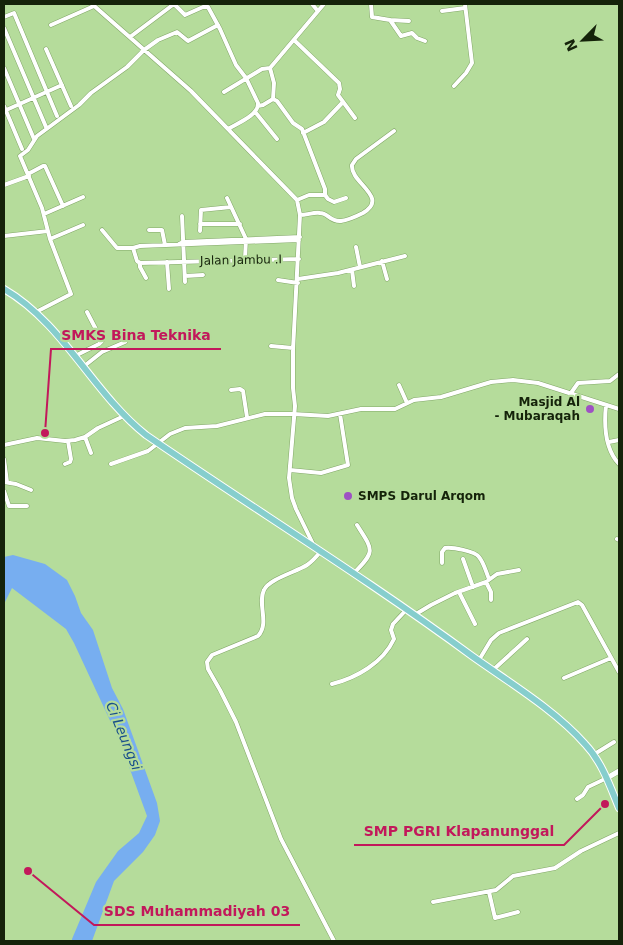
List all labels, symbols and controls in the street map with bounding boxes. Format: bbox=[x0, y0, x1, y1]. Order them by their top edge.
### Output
north arrow bbox=[558, 15, 608, 65]
text: N bbox=[561, 37, 581, 54]
street label: Jalan Jambu .I bbox=[199, 252, 282, 268]
callout: SMKS Bina Teknika bbox=[51, 320, 221, 349]
text: SMKS Bina Teknika bbox=[61, 327, 211, 343]
place label: Masjid Al - Mubaraqah bbox=[494, 395, 580, 423]
marker: Masjid Al - Mubaraqah bbox=[584, 403, 596, 415]
place label: SMPS Darul Arqom bbox=[358, 489, 486, 503]
marker: SMPS Darul Arqom bbox=[342, 490, 354, 502]
water label: Ci Leungsi bbox=[103, 699, 145, 773]
callout: SMP PGRI Klapanunggal bbox=[354, 816, 564, 845]
text: SMP PGRI Klapanunggal bbox=[364, 823, 554, 839]
callout: SDS Muhammadiyah 03 bbox=[94, 896, 300, 925]
text: SDS Muhammadiyah 03 bbox=[104, 903, 290, 919]

